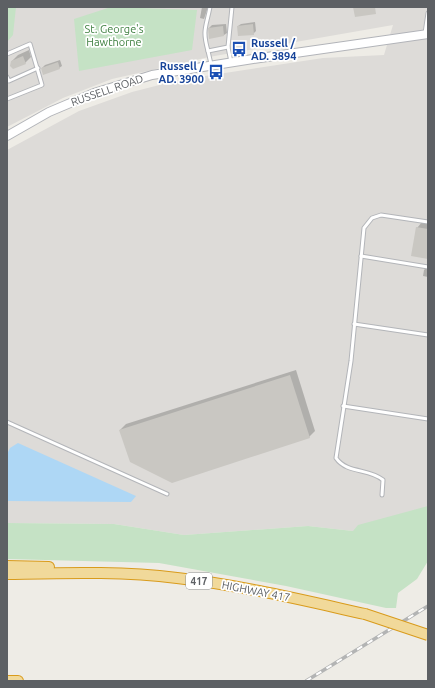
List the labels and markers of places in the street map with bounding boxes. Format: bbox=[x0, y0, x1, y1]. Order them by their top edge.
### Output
place label: Russell / AD. 3894 bbox=[251, 37, 297, 62]
bus stop icon: Russell / AD. 3894 bbox=[230, 40, 248, 58]
place label: Russell / AD. 3900 bbox=[159, 60, 204, 85]
bus stop icon: Russell / AD. 3900 bbox=[207, 63, 225, 81]

